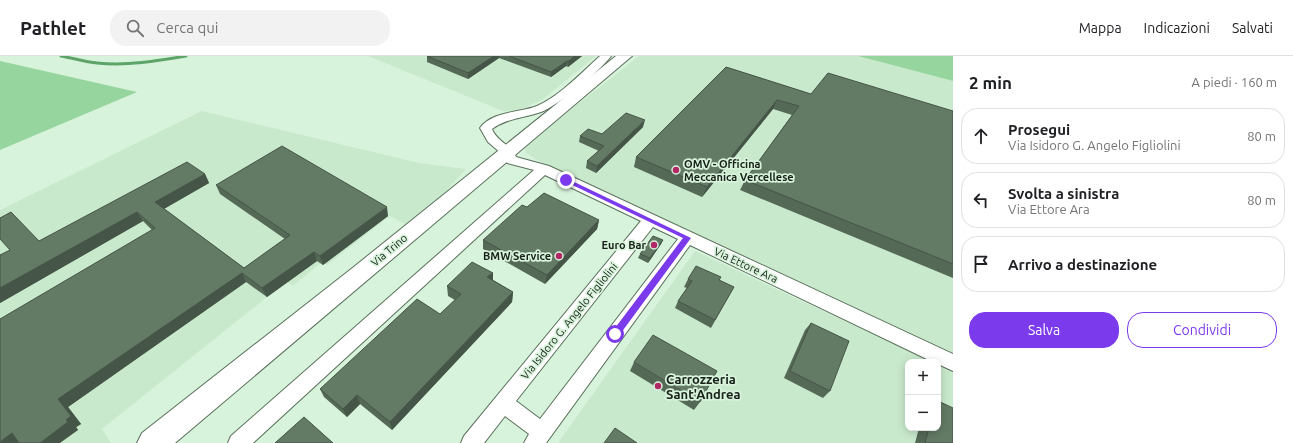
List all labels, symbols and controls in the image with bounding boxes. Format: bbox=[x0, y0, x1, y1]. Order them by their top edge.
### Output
search box bbox=[110, 10, 390, 46]
text: Pathlet bbox=[20, 17, 86, 39]
icon: search bbox=[124, 17, 146, 39]
text: Cerca qui bbox=[156, 19, 218, 36]
text: Mappa bbox=[1079, 20, 1122, 36]
text: Indicazioni bbox=[1144, 20, 1210, 36]
text: Salvati bbox=[1232, 20, 1273, 36]
text: 2 min bbox=[969, 73, 1012, 92]
text: A piedi · 160 m bbox=[1192, 75, 1277, 89]
text: Prosegui bbox=[1008, 121, 1070, 138]
icon: ahead bbox=[970, 125, 992, 147]
text: 80 m bbox=[1247, 129, 1276, 143]
text: Via Isidoro G. Angelo Figliolini bbox=[1008, 138, 1181, 152]
place label: OMV - Officina Meccanica Vercellese bbox=[684, 158, 794, 183]
marker: OMV - Officina Meccanica Vercellese bbox=[671, 165, 681, 175]
route end bbox=[557, 171, 575, 189]
text: Svolta a sinistra bbox=[1008, 185, 1119, 202]
icon: left bbox=[970, 189, 992, 211]
text: 80 m bbox=[1247, 193, 1276, 207]
text: Via Ettore Ara bbox=[1008, 202, 1090, 216]
street label: Via Trino bbox=[368, 231, 410, 269]
place label: Euro Bar bbox=[602, 239, 646, 251]
marker: Euro Bar bbox=[649, 240, 659, 250]
street label: Via Ettore Ara bbox=[712, 245, 780, 285]
place label: BMW Service bbox=[483, 250, 551, 262]
marker: BMW Service bbox=[554, 251, 564, 261]
icon: arrive bbox=[970, 253, 992, 275]
text: Arrivo a destinazione bbox=[1008, 256, 1157, 273]
street label: Via Isidoro G. Angelo Figliolini bbox=[518, 260, 620, 382]
button: Salva bbox=[969, 312, 1119, 348]
button: Condividi bbox=[1127, 312, 1277, 348]
route start bbox=[606, 325, 624, 343]
map controls bbox=[905, 359, 941, 431]
button: + bbox=[905, 359, 941, 395]
place label: Carrozzeria Sant'Andrea bbox=[666, 372, 741, 401]
marker: Carrozzeria Sant'Andrea bbox=[653, 381, 663, 391]
button: − bbox=[905, 395, 941, 431]

